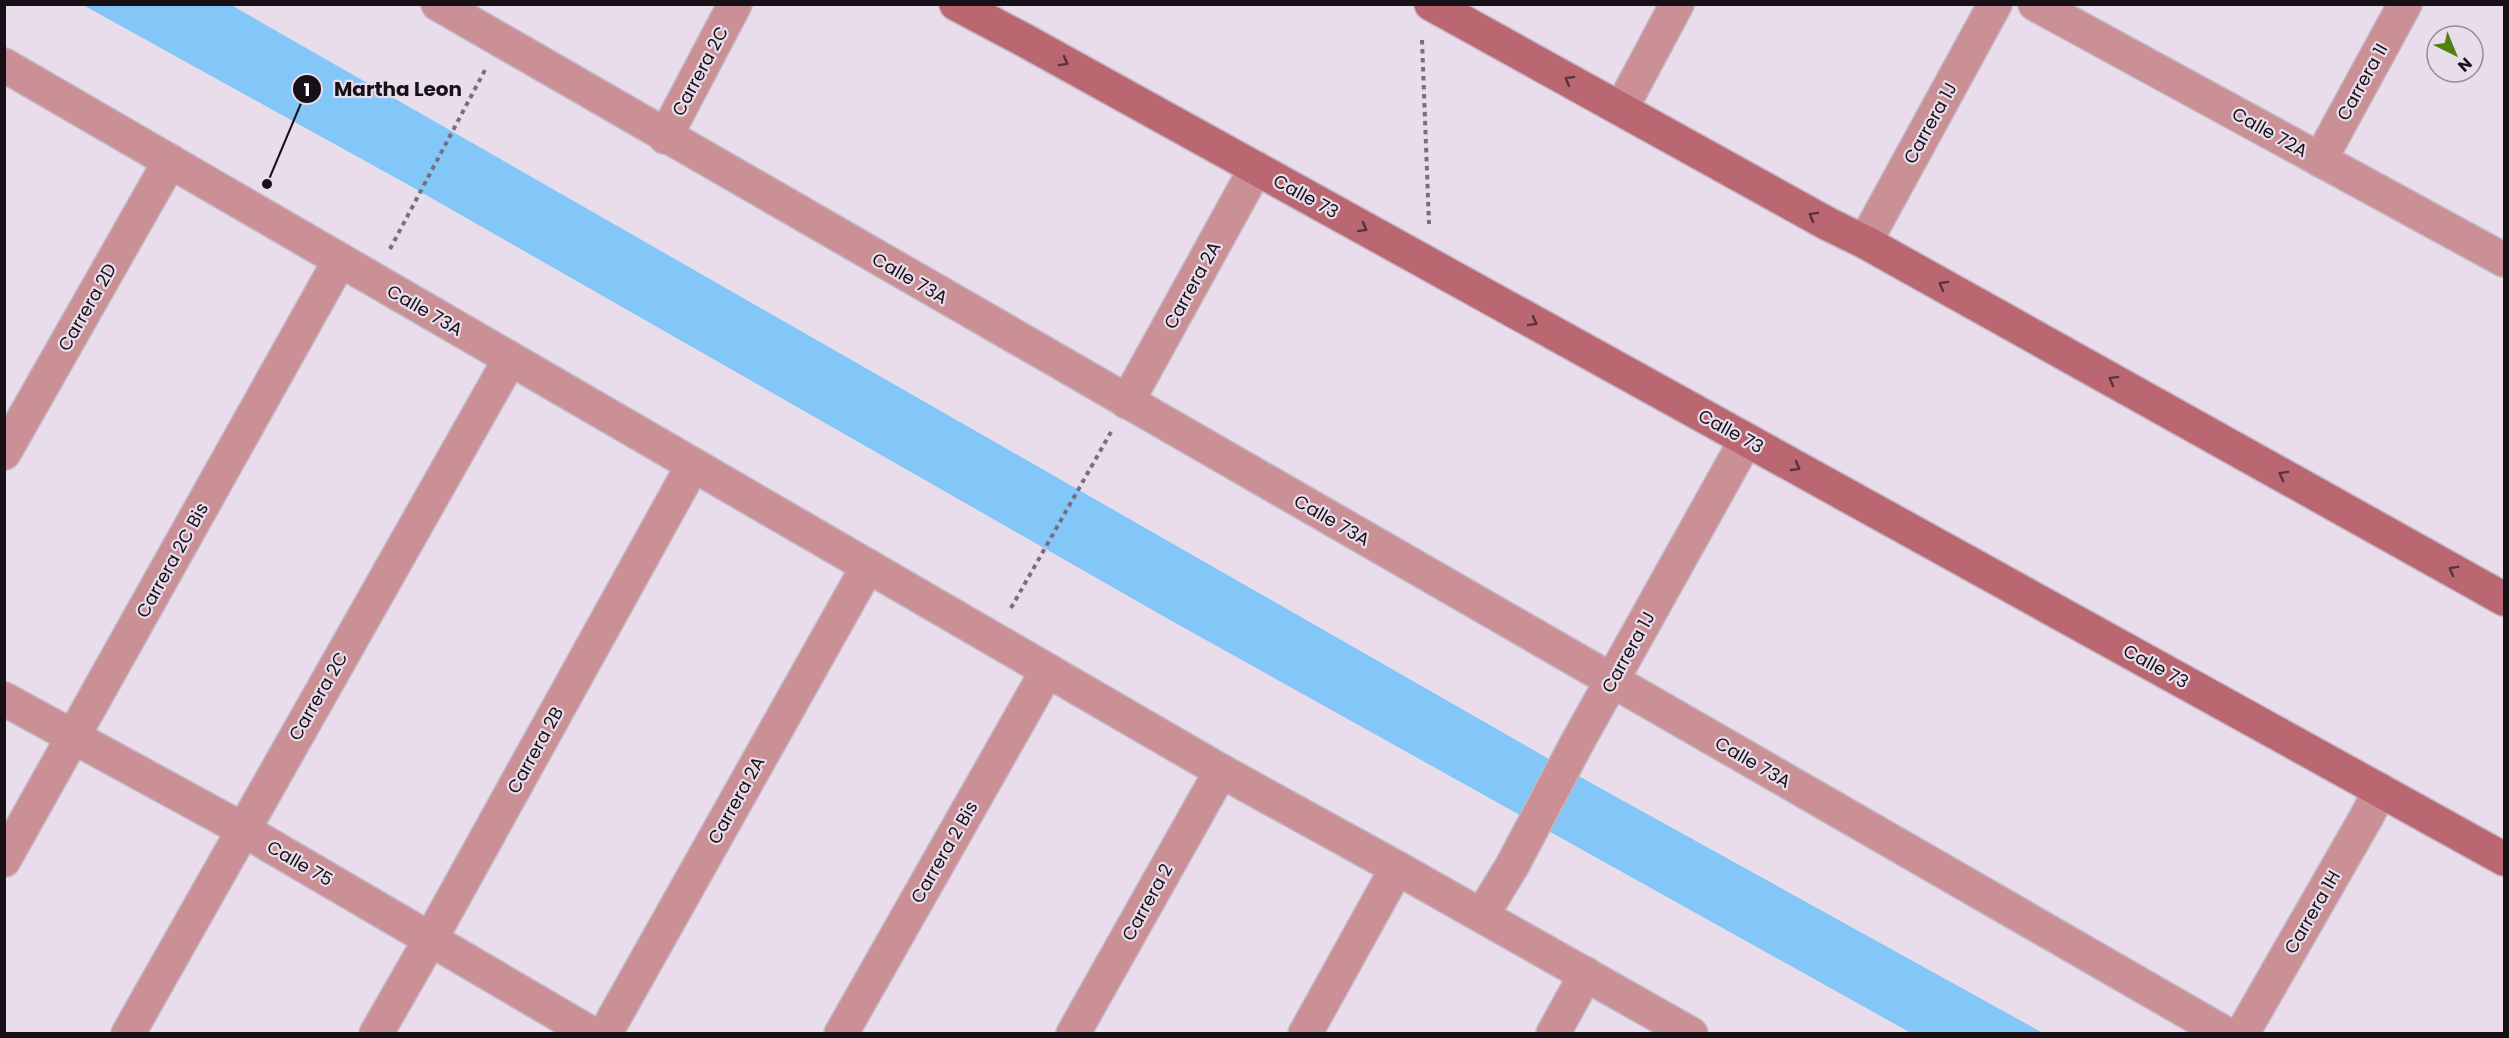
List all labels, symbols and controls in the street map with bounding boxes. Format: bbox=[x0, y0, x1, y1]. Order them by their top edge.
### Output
street label: Carrera 2C bbox=[666, 22, 734, 120]
north arrow bbox=[2425, 24, 2485, 84]
street label: Carrera 1I bbox=[2331, 39, 2393, 125]
text: N bbox=[2453, 52, 2477, 77]
one-way arrow bbox=[1057, 55, 1068, 66]
callout: Martha Leon bbox=[292, 70, 474, 108]
text: Martha Leon bbox=[334, 75, 462, 103]
one-way arrow bbox=[1565, 76, 1575, 87]
text: 1 bbox=[304, 77, 310, 102]
street label: Carrera 1J bbox=[1897, 78, 1963, 168]
street label: Calle 72A bbox=[2228, 101, 2312, 163]
street label: Calle 73 bbox=[1269, 168, 1343, 224]
one-way arrow bbox=[1808, 212, 1819, 223]
one-way arrow bbox=[1357, 220, 1367, 232]
street label: Carrera 2A bbox=[1158, 237, 1226, 333]
street label: Calle 73A bbox=[868, 246, 952, 310]
street label: Carrera 2D bbox=[52, 259, 122, 355]
street label: Calle 73A bbox=[383, 278, 467, 342]
one-way arrow bbox=[1938, 281, 1949, 292]
one-way arrow bbox=[1527, 315, 1538, 326]
one-way arrow bbox=[2109, 376, 2119, 387]
street label: Calle 73 bbox=[1694, 403, 1768, 459]
one-way arrow bbox=[1790, 460, 1800, 471]
one-way arrow bbox=[2279, 471, 2289, 482]
street label: Calle 73A bbox=[1290, 488, 1374, 552]
street label: Carrera 2C Bis bbox=[130, 498, 214, 622]
one-way arrow bbox=[2449, 566, 2460, 577]
street label: Carrera 1J bbox=[1595, 607, 1661, 697]
street label: Calle 73 bbox=[2119, 638, 2193, 694]
street label: Carrera 2C bbox=[283, 647, 353, 745]
street label: Carrera 2B bbox=[501, 702, 569, 798]
street label: Calle 73A bbox=[1711, 730, 1795, 794]
street label: Carrera 2A bbox=[702, 752, 770, 848]
street label: Carrera 2 Bis bbox=[905, 796, 983, 908]
street label: Calle 75 bbox=[263, 834, 337, 892]
street label: Carrera 2 bbox=[1116, 859, 1178, 945]
street label: Carrera 1H bbox=[2278, 866, 2346, 958]

